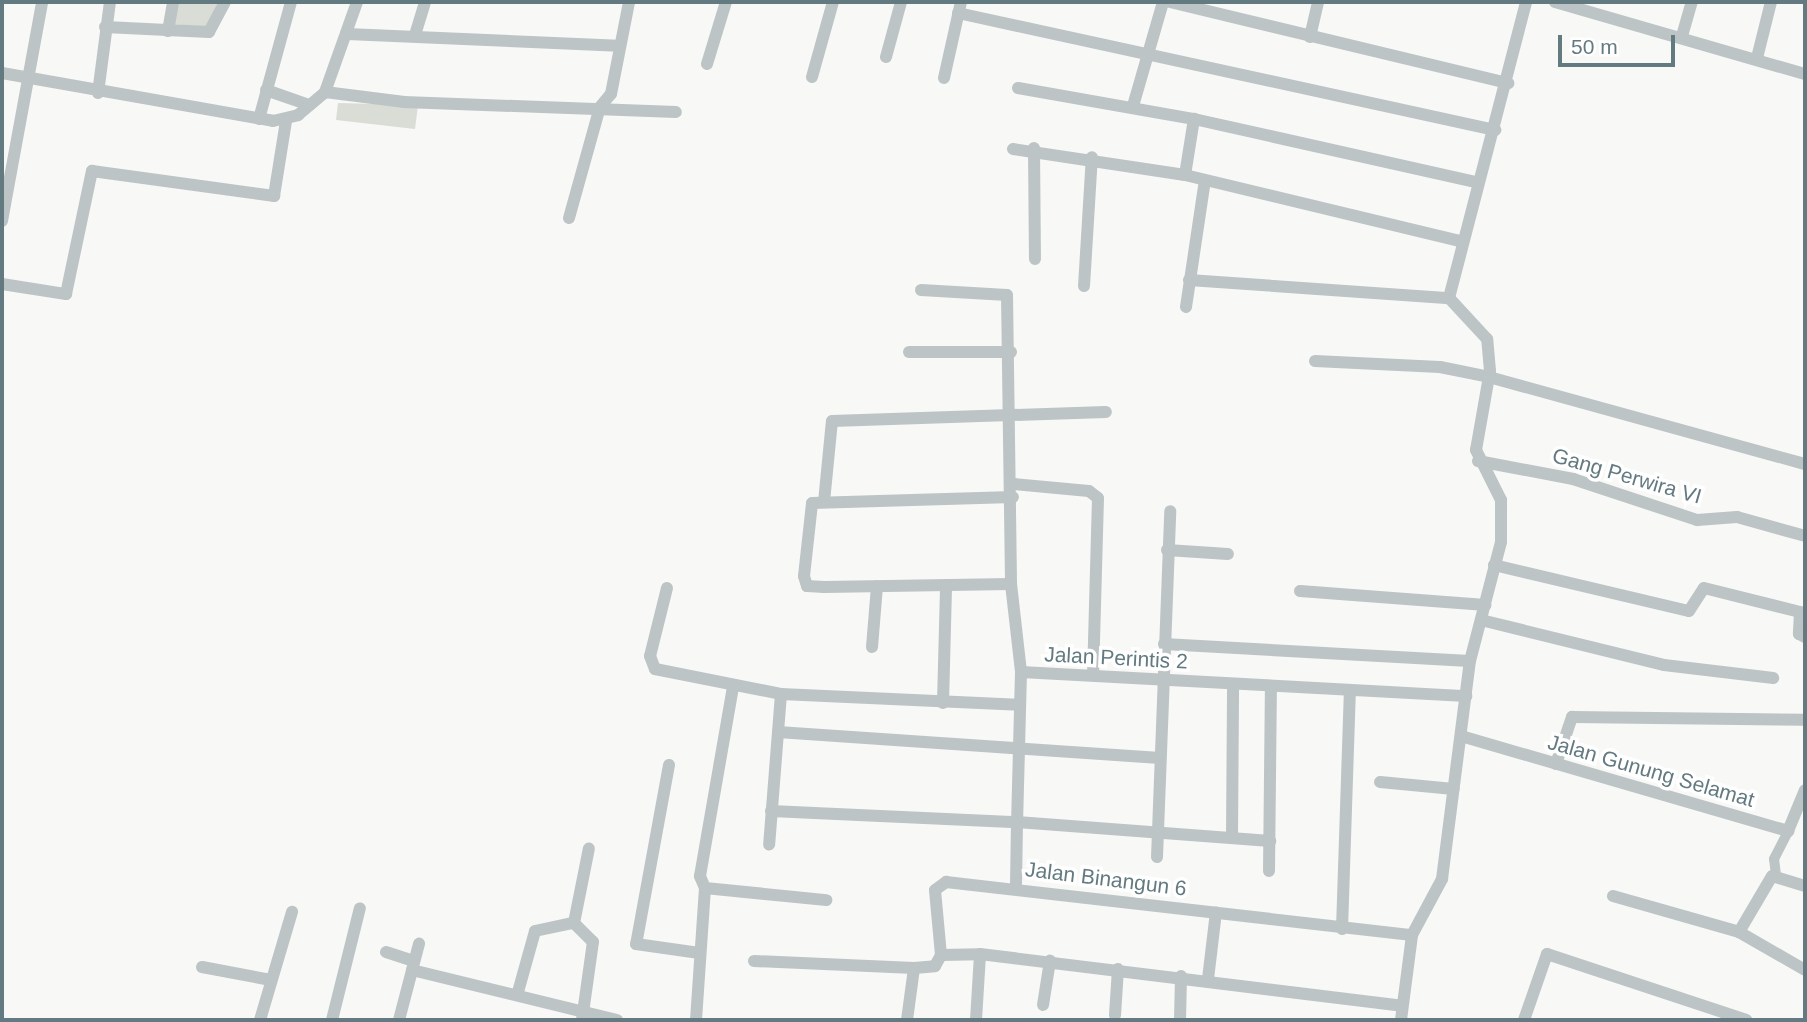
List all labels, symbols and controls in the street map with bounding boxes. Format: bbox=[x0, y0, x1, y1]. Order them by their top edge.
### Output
scale bar bbox=[1562, 21, 1679, 65]
text: 50 m bbox=[1571, 35, 1618, 58]
street label: Gang Perwira VI bbox=[1549, 443, 1705, 509]
street label: Jalan Perintis 2 bbox=[1044, 642, 1188, 674]
street label: Jalan Gunung Selamat bbox=[1545, 729, 1757, 813]
street label: Jalan Binangun 6 bbox=[1024, 857, 1188, 901]

